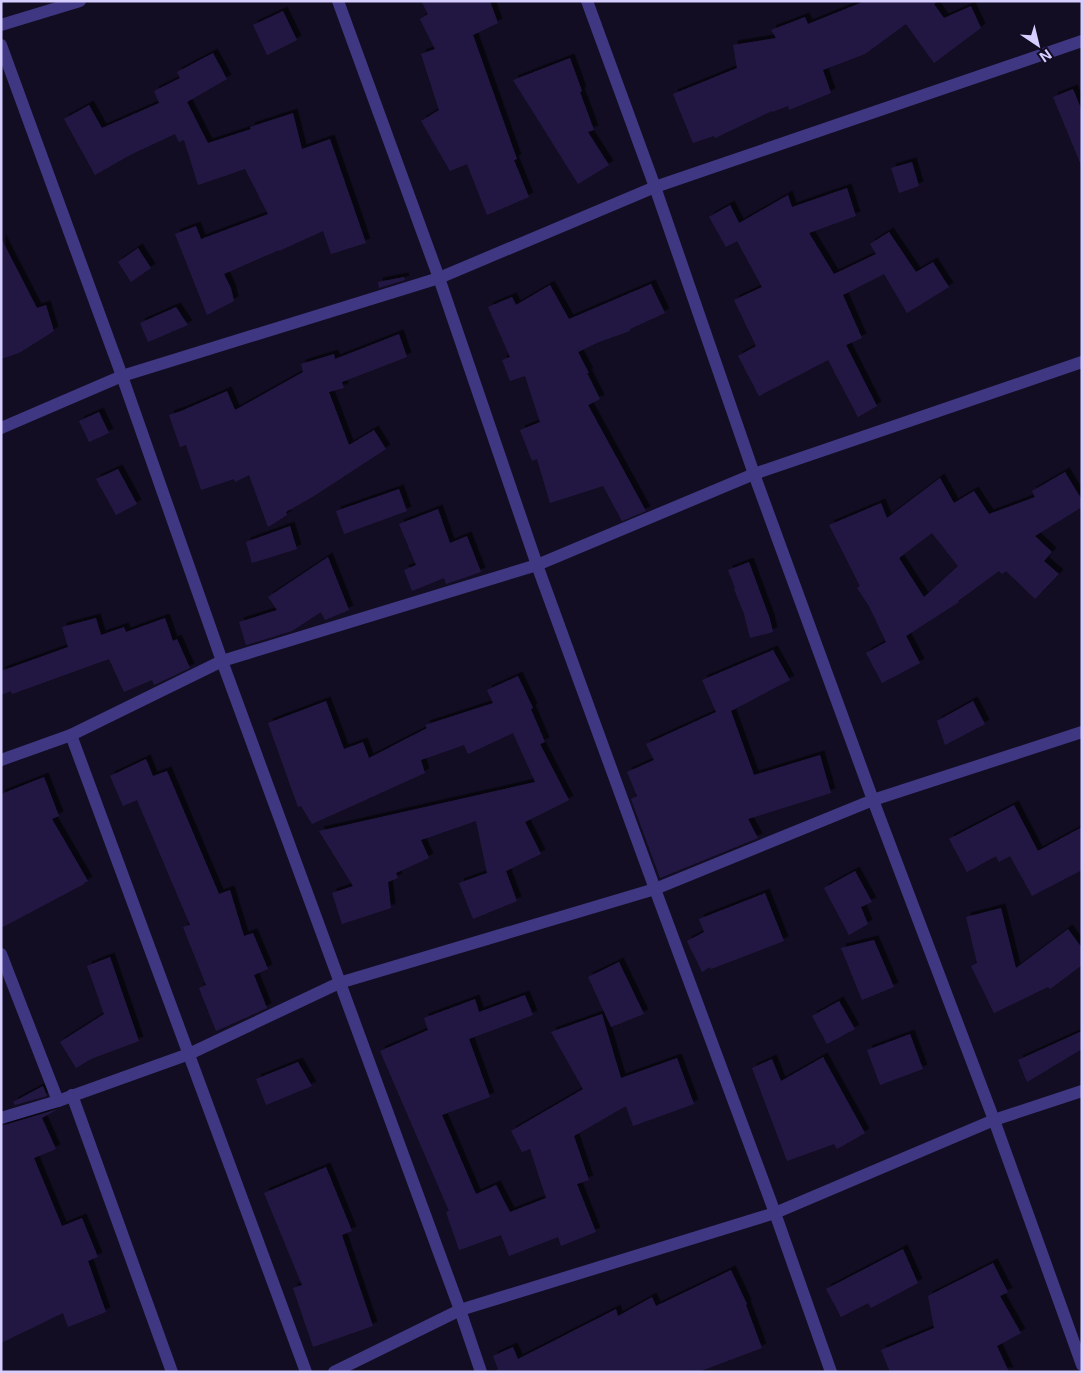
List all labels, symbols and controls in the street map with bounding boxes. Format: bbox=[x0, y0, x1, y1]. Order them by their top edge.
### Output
north arrow bbox=[1013, 20, 1063, 70]
text: N bbox=[1036, 46, 1055, 66]

